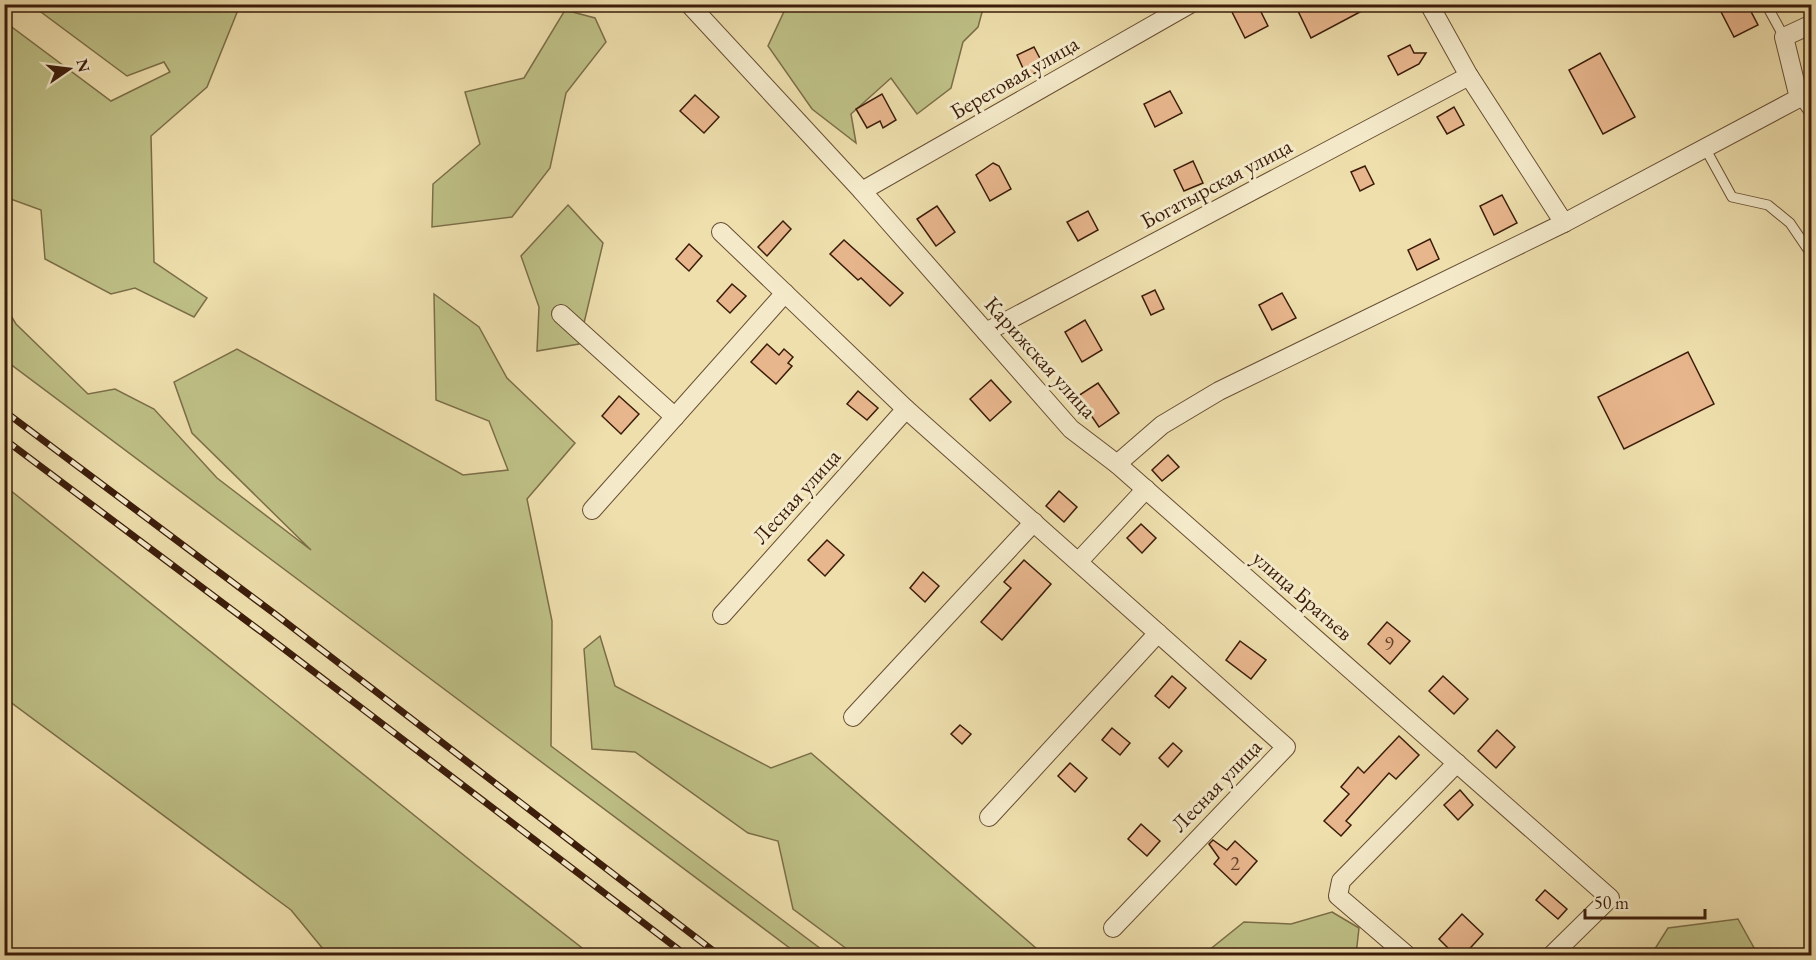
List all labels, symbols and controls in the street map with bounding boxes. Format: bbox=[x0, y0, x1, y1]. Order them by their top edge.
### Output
street label: Береговая улица bbox=[945, 29, 1084, 126]
north arrow bbox=[39, 39, 99, 99]
text: N bbox=[71, 57, 95, 74]
street label: Богатырская улица bbox=[1136, 131, 1297, 236]
street label: Карижская улица bbox=[978, 290, 1103, 425]
street label: Лесная улица bbox=[746, 442, 847, 550]
street label: улица Братьев bbox=[1246, 544, 1359, 647]
house number: 9 bbox=[1384, 630, 1394, 656]
street label: Лесная улица bbox=[1165, 733, 1268, 838]
house number: 2 bbox=[1230, 850, 1240, 876]
scale bar bbox=[1585, 882, 1705, 920]
text: 50 m bbox=[1594, 891, 1629, 914]

